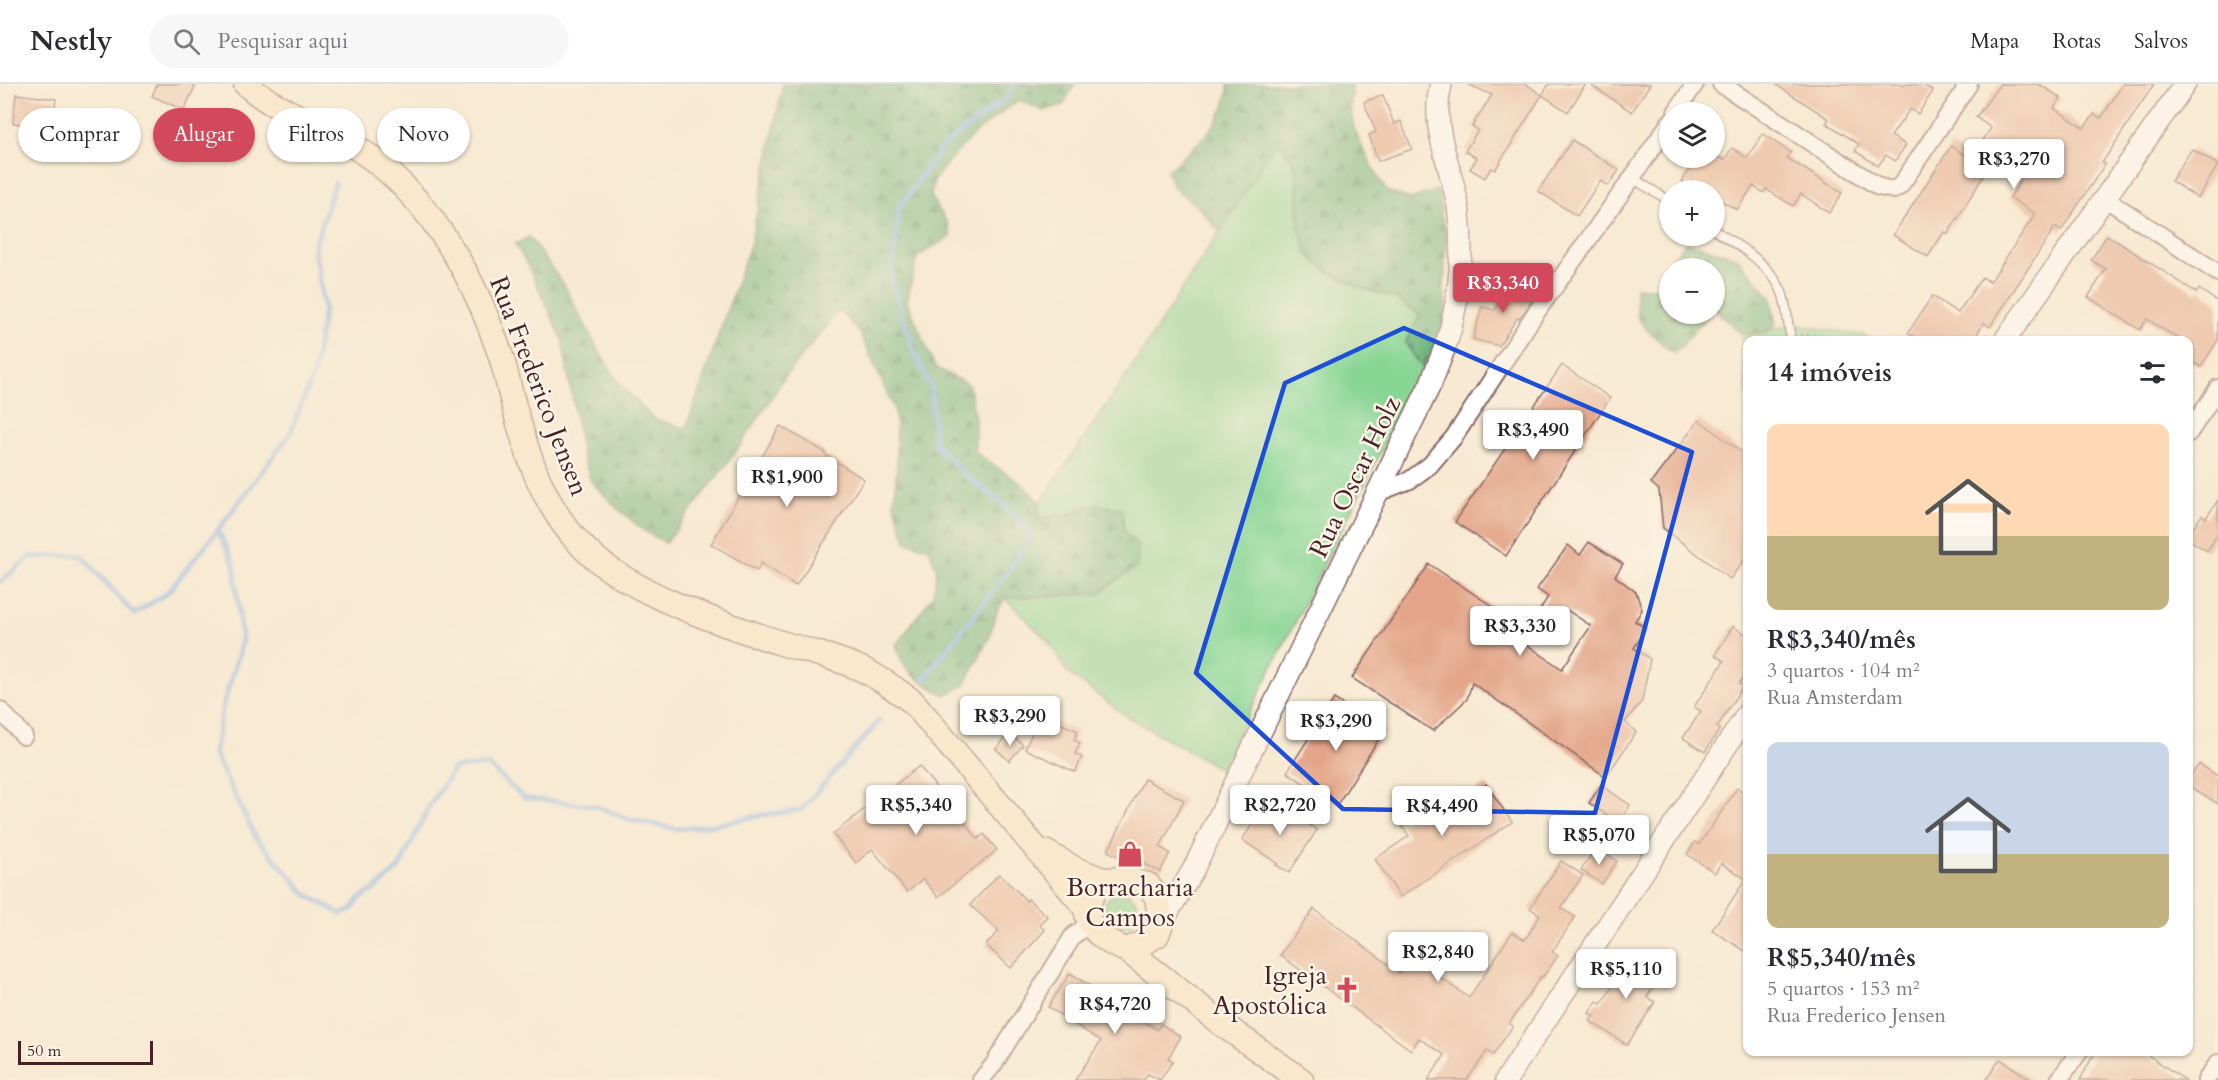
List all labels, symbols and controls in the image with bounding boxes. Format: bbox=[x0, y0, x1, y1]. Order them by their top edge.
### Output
search box bbox=[149, 14, 569, 68]
text: Nestly bbox=[30, 22, 113, 60]
icon: search bbox=[170, 25, 203, 58]
text: Pesquisar aqui bbox=[218, 26, 348, 56]
text: Mapa bbox=[1970, 27, 2019, 56]
text: Rotas bbox=[2052, 27, 2101, 56]
text: Salvos bbox=[2134, 27, 2188, 56]
map controls bbox=[1659, 102, 1725, 324]
button: layers bbox=[1659, 102, 1725, 168]
chip: Comprar bbox=[18, 108, 141, 162]
chip: Alugar bbox=[153, 108, 255, 162]
chip: Filtros bbox=[267, 108, 365, 162]
chip: Novo bbox=[377, 108, 470, 162]
pin: R$3,270 bbox=[1959, 139, 2069, 190]
text: R$3,270 bbox=[1978, 145, 2050, 172]
button: + bbox=[1659, 180, 1725, 246]
button: − bbox=[1659, 258, 1725, 324]
pin: R$3,340 bbox=[1448, 263, 1558, 314]
text: R$3,340 bbox=[1467, 269, 1539, 296]
street label: Rua Frederico Jensen bbox=[481, 271, 597, 501]
text: 14 imóveis bbox=[1767, 355, 1892, 390]
icon: filters bbox=[2136, 356, 2169, 389]
street label: Rua Oscar Holz bbox=[1301, 390, 1409, 563]
pin: R$3,490 bbox=[1478, 410, 1588, 461]
text: R$3,490 bbox=[1497, 416, 1569, 443]
pin: R$1,900 bbox=[732, 457, 842, 508]
text: R$1,900 bbox=[751, 463, 823, 490]
icon: home bbox=[1914, 463, 2022, 571]
pin: R$3,330 bbox=[1465, 606, 1575, 657]
text: R$3,330 bbox=[1484, 612, 1556, 639]
text: R$3,340/mês bbox=[1767, 622, 1916, 657]
text: 3 quartos · 104 m² bbox=[1767, 657, 1920, 684]
text: Rua Amsterdam bbox=[1767, 684, 1903, 711]
pin: R$3,290 bbox=[955, 696, 1065, 747]
pin: R$3,290 bbox=[1281, 701, 1391, 752]
text: R$3,290 bbox=[974, 702, 1046, 729]
text: R$3,290 bbox=[1300, 707, 1372, 734]
icon: home bbox=[1914, 781, 2022, 889]
pin: R$5,340 bbox=[861, 785, 971, 836]
pin: R$2,720 bbox=[1225, 785, 1335, 836]
pin: R$4,490 bbox=[1387, 786, 1497, 837]
text: R$5,340 bbox=[880, 791, 952, 818]
text: R$2,720 bbox=[1244, 791, 1316, 818]
text: R$4,490 bbox=[1406, 792, 1478, 819]
pin: R$5,070 bbox=[1544, 815, 1654, 866]
text: R$5,070 bbox=[1563, 821, 1635, 848]
shop icon: Borracharia Campos bbox=[1115, 839, 1145, 869]
place label: Borracharia Campos bbox=[1066, 870, 1194, 935]
pin: R$2,840 bbox=[1383, 932, 1493, 983]
text: R$2,840 bbox=[1402, 938, 1474, 965]
text: R$5,340/mês bbox=[1767, 940, 1916, 975]
pin: R$5,110 bbox=[1571, 949, 1681, 1000]
text: R$5,110 bbox=[1590, 955, 1662, 982]
place label: Igreja Apostólica bbox=[1213, 958, 1327, 1023]
church icon: Igreja Apostólica bbox=[1332, 975, 1362, 1005]
text: 5 quartos · 153 m² bbox=[1767, 975, 1920, 1002]
pin: R$4,720 bbox=[1060, 984, 1170, 1035]
text: R$4,720 bbox=[1079, 990, 1151, 1017]
text: Rua Frederico Jensen bbox=[1767, 1002, 1946, 1029]
scale bar bbox=[18, 1038, 153, 1066]
text: 50 m bbox=[27, 1040, 61, 1062]

